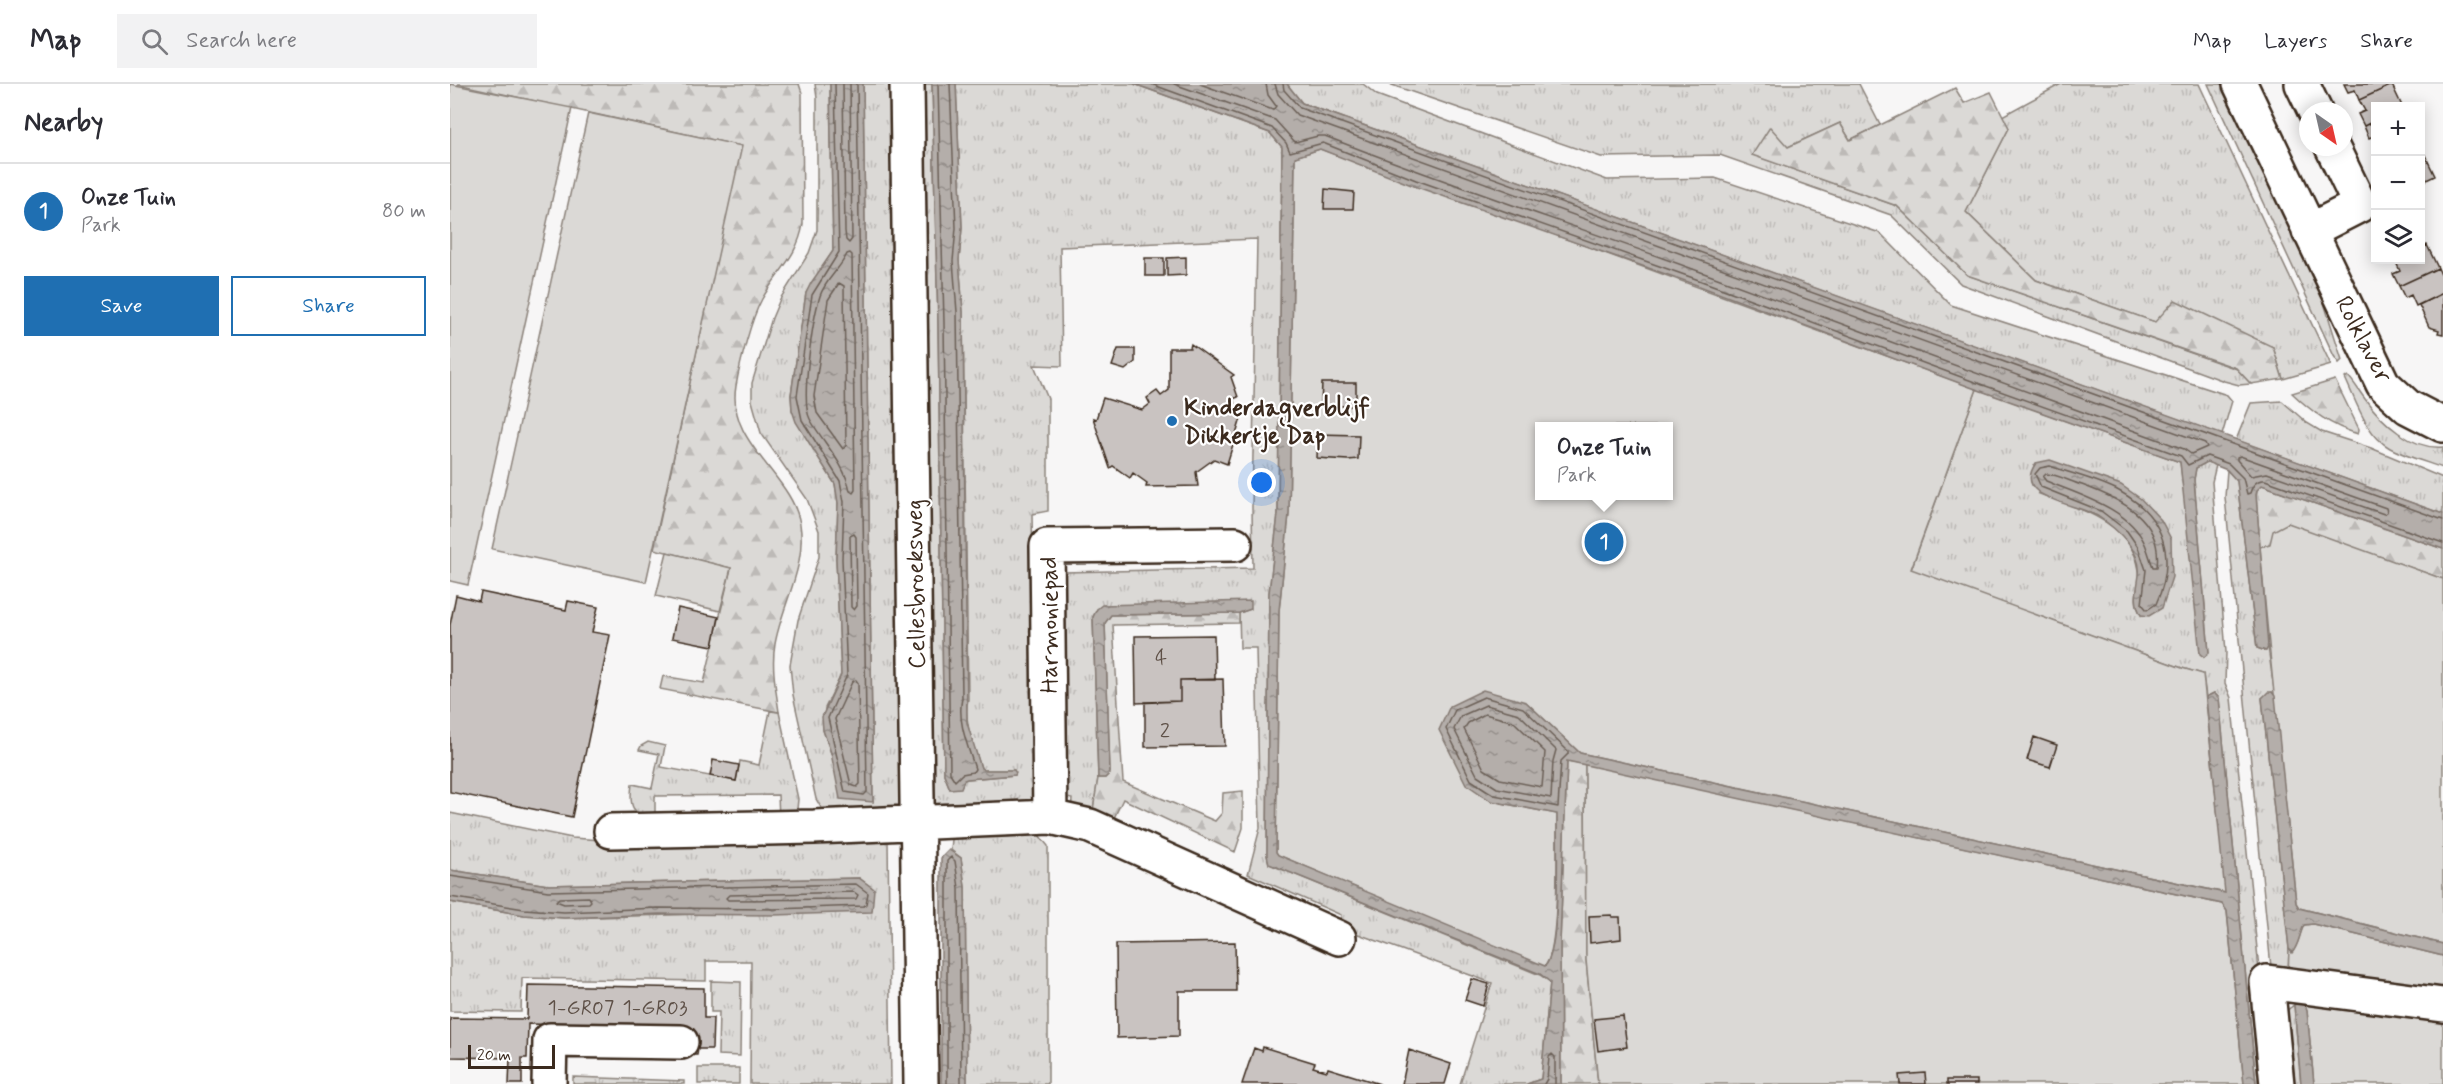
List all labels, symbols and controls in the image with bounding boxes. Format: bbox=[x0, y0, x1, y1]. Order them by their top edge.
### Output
search box bbox=[117, 14, 537, 68]
text: Map bbox=[30, 23, 81, 60]
icon: search bbox=[138, 25, 171, 58]
text: Search here bbox=[186, 27, 297, 55]
text: Map bbox=[2193, 27, 2231, 55]
text: Layers bbox=[2264, 27, 2327, 55]
text: Share bbox=[2360, 27, 2413, 55]
north arrow bbox=[2299, 102, 2353, 156]
map controls bbox=[2371, 102, 2425, 264]
button: + bbox=[2371, 102, 2425, 156]
text: Nearby bbox=[24, 106, 103, 140]
button: − bbox=[2371, 156, 2425, 210]
text: Onze Tuin bbox=[81, 184, 176, 212]
text: 1 bbox=[39, 198, 48, 225]
text: 80 m bbox=[382, 198, 426, 225]
button: layers bbox=[2371, 210, 2425, 264]
text: Park bbox=[81, 212, 121, 239]
button: Save bbox=[24, 276, 219, 336]
button: Share bbox=[231, 276, 426, 336]
street label: Rolklaver bbox=[2327, 291, 2399, 389]
place label: Kinderdagverblijf Dikkertje Dap bbox=[1184, 393, 1370, 453]
marker: Kinderdagverblijf Dikkertje Dap bbox=[1165, 414, 1179, 428]
popup bbox=[1535, 422, 1673, 500]
text: Onze Tuin bbox=[1557, 434, 1651, 462]
text: Park bbox=[1557, 462, 1596, 489]
your location bbox=[1247, 468, 1276, 497]
street label: Cellesbroeksweg bbox=[900, 499, 933, 669]
pin: 1 bbox=[1584, 520, 1624, 564]
street label: Harmoniepad bbox=[1035, 557, 1066, 693]
house number: 4 bbox=[1155, 644, 1167, 672]
house number: 2 bbox=[1160, 717, 1170, 745]
house number: 1-GR07 bbox=[548, 994, 614, 1022]
house number: 1-GR03 bbox=[622, 994, 688, 1022]
scale bar bbox=[468, 1042, 555, 1070]
text: 20 m bbox=[477, 1045, 511, 1066]

